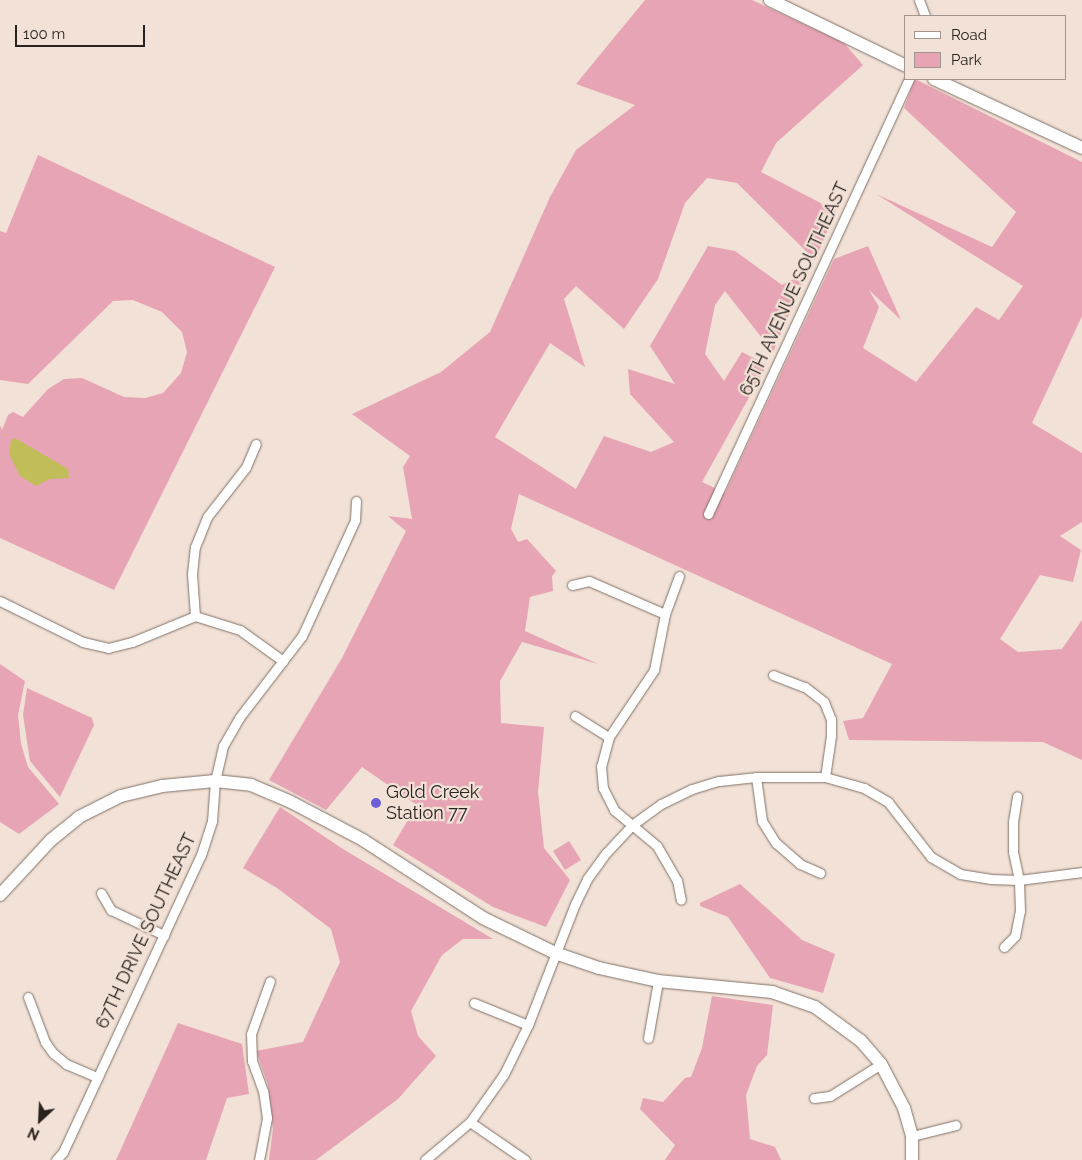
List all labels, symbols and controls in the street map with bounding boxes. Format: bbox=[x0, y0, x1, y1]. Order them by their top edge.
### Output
scale bar bbox=[18, 15, 148, 47]
legend bbox=[904, 15, 1067, 80]
text: 100 m bbox=[23, 25, 65, 43]
text: Road bbox=[951, 26, 987, 44]
text: Park bbox=[951, 51, 982, 69]
street label: 65TH AVENUE SOUTHEAST bbox=[735, 179, 853, 399]
place label: Gold Creek Station 77 bbox=[386, 782, 479, 824]
marker: Gold Creek Station 77 bbox=[370, 797, 382, 809]
street label: 67TH DRIVE SOUTHEAST bbox=[91, 830, 201, 1032]
north arrow bbox=[15, 1095, 65, 1145]
text: N bbox=[25, 1124, 42, 1143]

